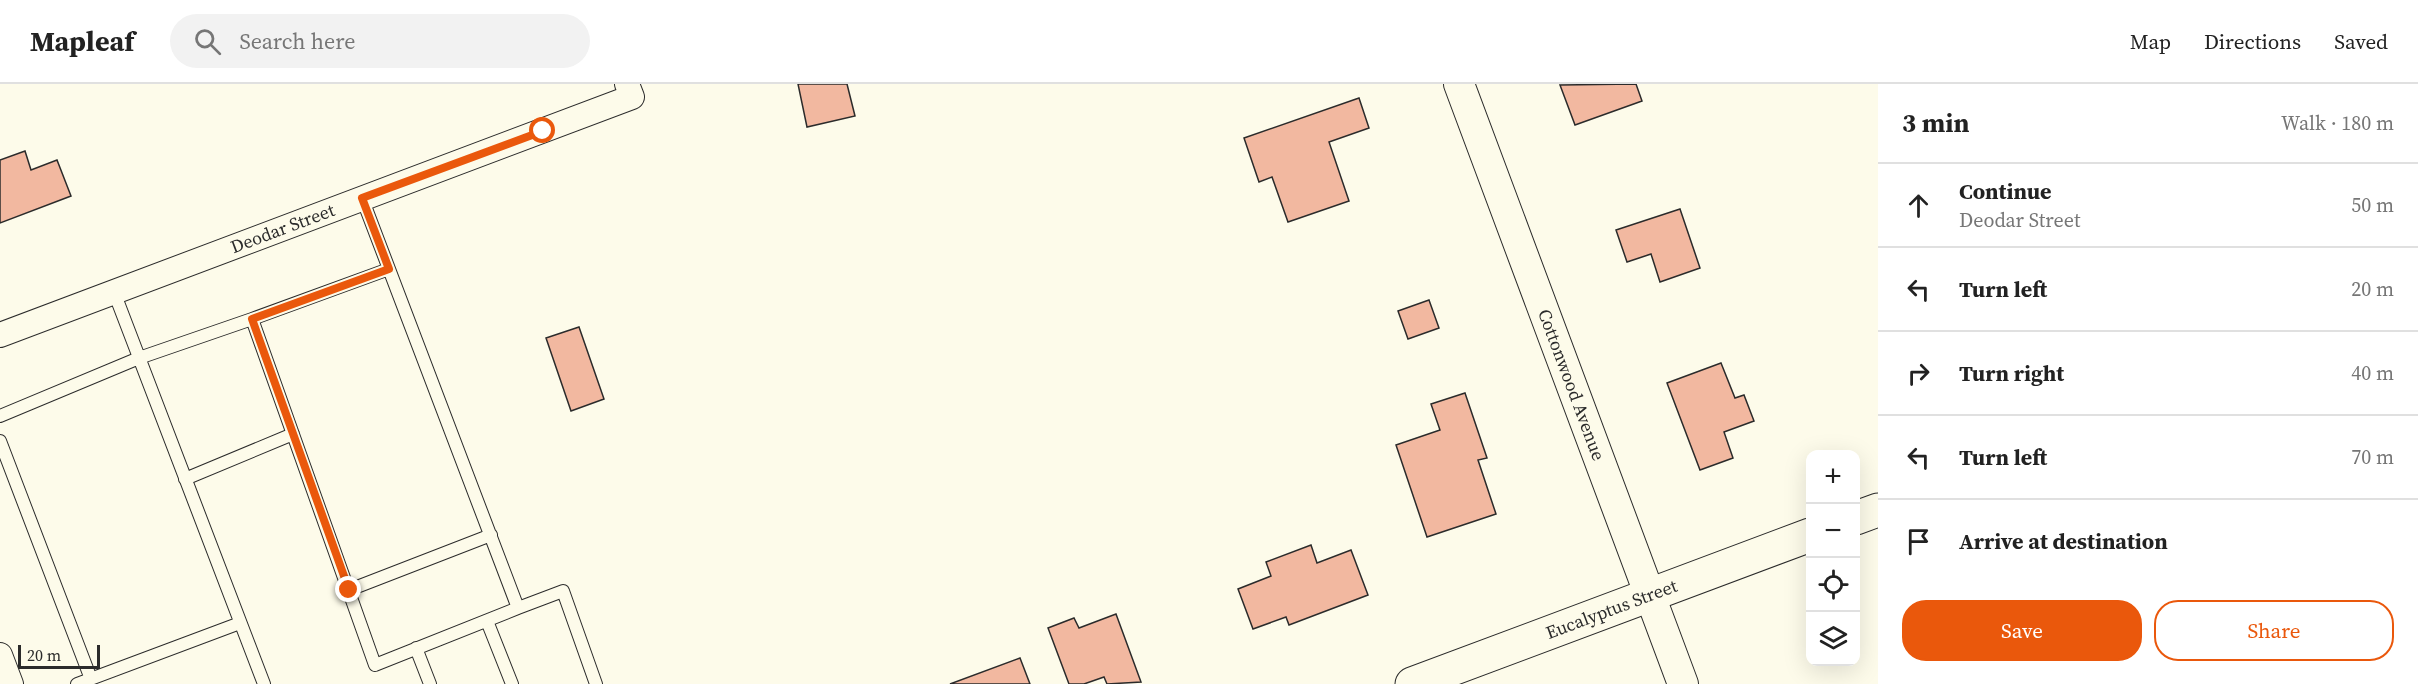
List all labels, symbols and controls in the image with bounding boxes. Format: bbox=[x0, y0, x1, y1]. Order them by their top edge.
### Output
search box bbox=[170, 14, 590, 68]
text: Mapleaf bbox=[30, 22, 134, 60]
icon: search bbox=[191, 25, 224, 58]
text: Search here bbox=[239, 26, 355, 56]
text: Map bbox=[2130, 27, 2171, 56]
text: Directions bbox=[2204, 27, 2301, 56]
text: Saved bbox=[2334, 27, 2388, 56]
text: 3 min bbox=[1902, 105, 1969, 141]
text: Walk · 180 m bbox=[2281, 109, 2394, 137]
route start bbox=[529, 117, 555, 143]
text: Continue bbox=[1959, 176, 2052, 206]
icon: ahead bbox=[1902, 189, 1935, 222]
text: 50 m bbox=[2351, 191, 2394, 219]
street label: Deodar Street bbox=[227, 197, 338, 259]
text: Deodar Street bbox=[1959, 206, 2080, 234]
icon: left bbox=[1902, 273, 1935, 306]
text: Turn left bbox=[1959, 274, 2047, 304]
text: 20 m bbox=[2351, 275, 2394, 303]
street label: Cottonwood Avenue bbox=[1532, 305, 1611, 464]
icon: right bbox=[1902, 357, 1935, 390]
text: Turn right bbox=[1959, 358, 2064, 388]
text: 40 m bbox=[2351, 359, 2394, 387]
icon: left bbox=[1902, 441, 1935, 474]
text: Turn left bbox=[1959, 442, 2047, 472]
text: 70 m bbox=[2351, 443, 2394, 471]
map controls bbox=[1806, 450, 1860, 666]
button: + bbox=[1806, 450, 1860, 504]
button: − bbox=[1806, 504, 1860, 558]
icon: arrive bbox=[1902, 525, 1935, 558]
text: Arrive at destination bbox=[1959, 526, 2168, 556]
button: locate bbox=[1806, 558, 1860, 612]
street label: Eucalyptus Street bbox=[1542, 573, 1681, 645]
route end bbox=[335, 576, 361, 602]
button: Save bbox=[1902, 600, 2142, 661]
button: Share bbox=[2154, 600, 2394, 661]
button: layers bbox=[1806, 612, 1860, 666]
scale bar bbox=[18, 642, 100, 670]
text: 20 m bbox=[27, 644, 61, 666]

